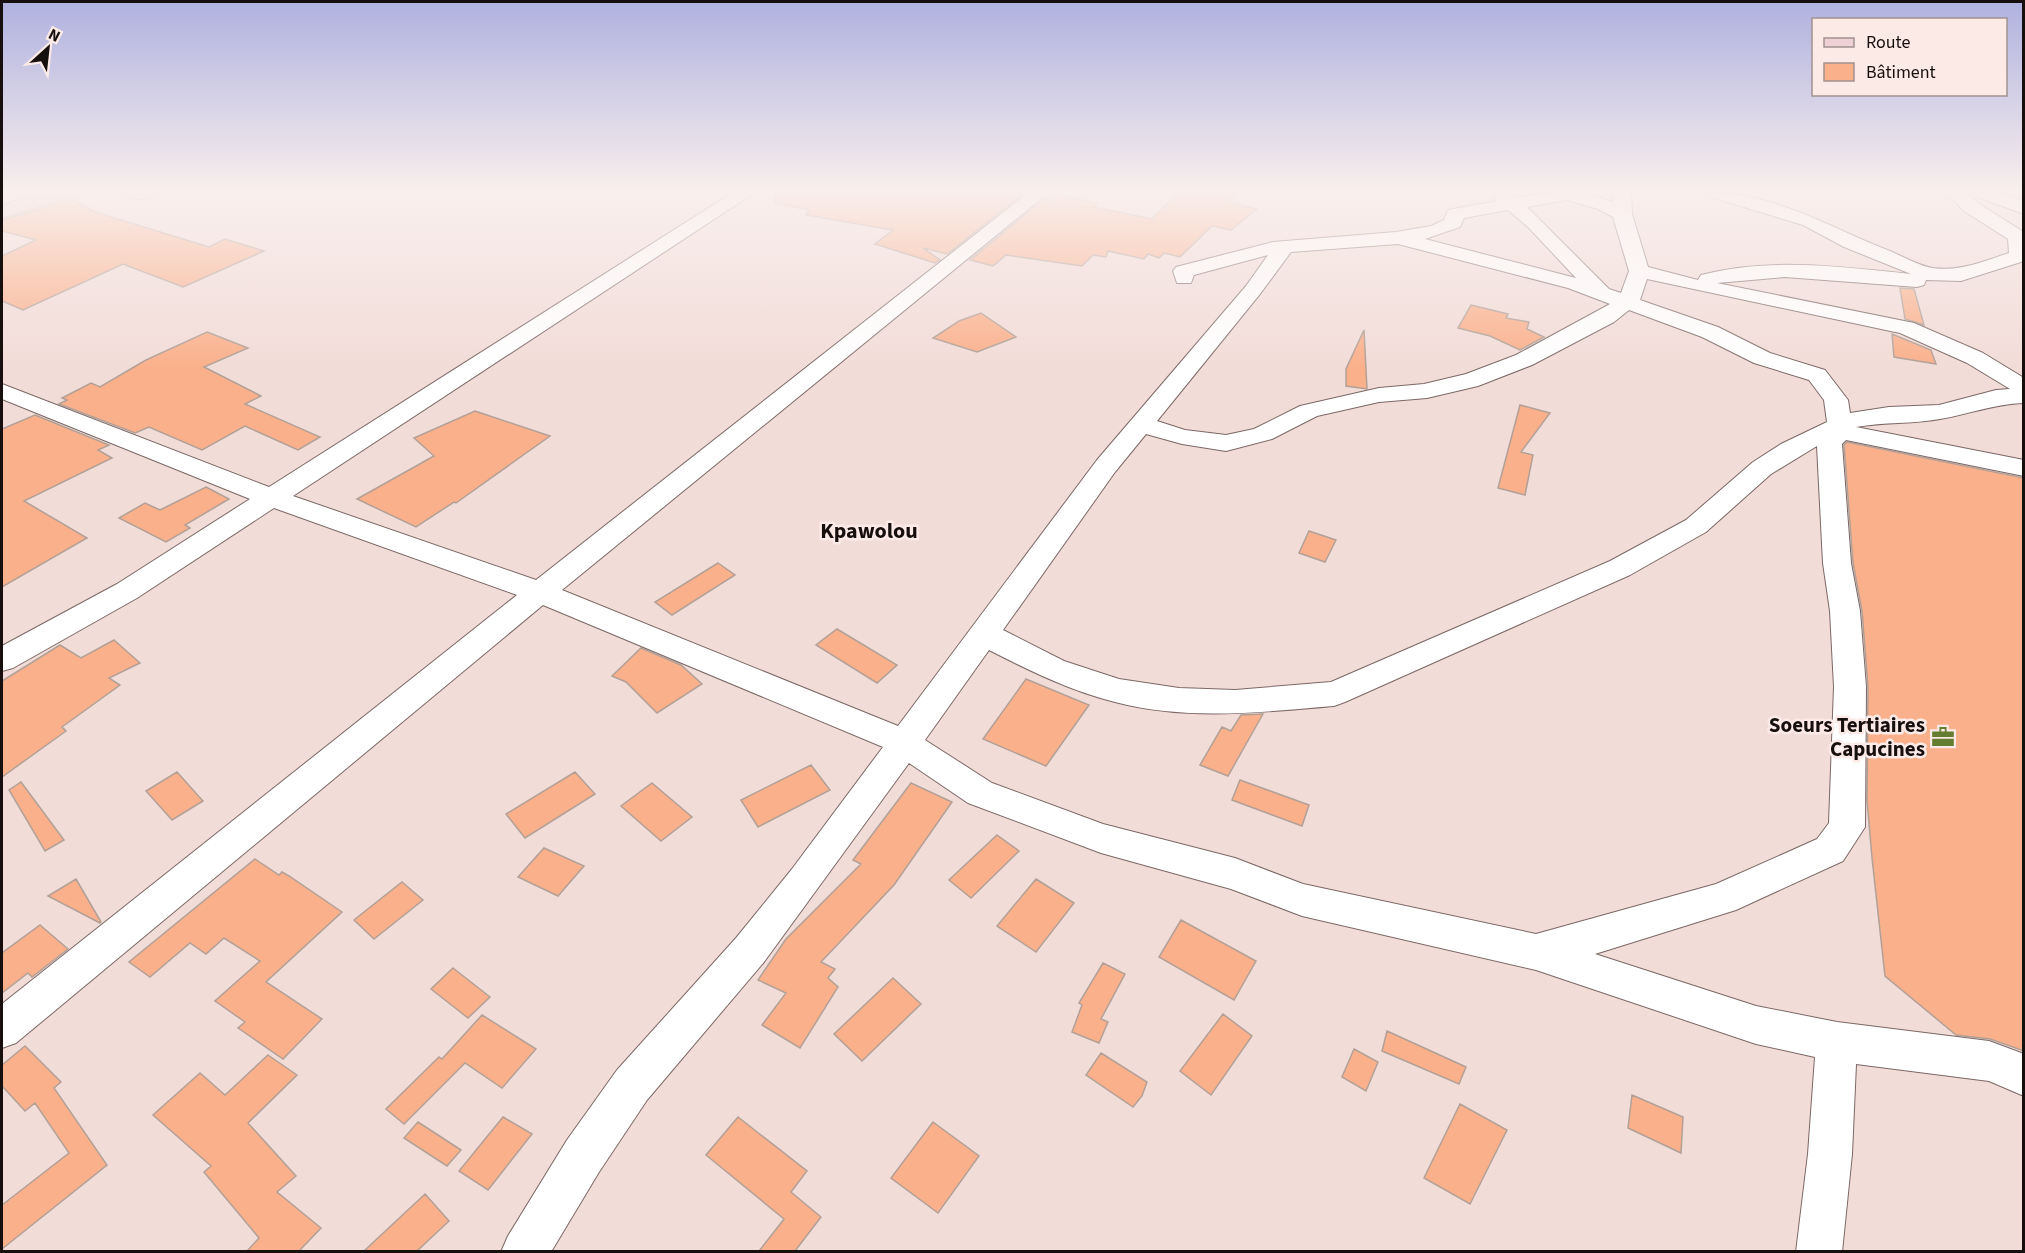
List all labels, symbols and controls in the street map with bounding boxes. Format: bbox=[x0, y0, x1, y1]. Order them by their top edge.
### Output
north arrow bbox=[18, 18, 78, 78]
legend bbox=[1812, 18, 2007, 96]
text: N bbox=[45, 23, 64, 48]
text: Route bbox=[1866, 30, 1910, 55]
text: Bâtiment bbox=[1866, 60, 1936, 85]
district label: Kpawolou bbox=[820, 515, 918, 547]
place label: Soeurs Tertiaires Capucines bbox=[1769, 710, 1925, 764]
office icon: Soeurs Tertiaires Capucines bbox=[1930, 724, 1956, 750]

